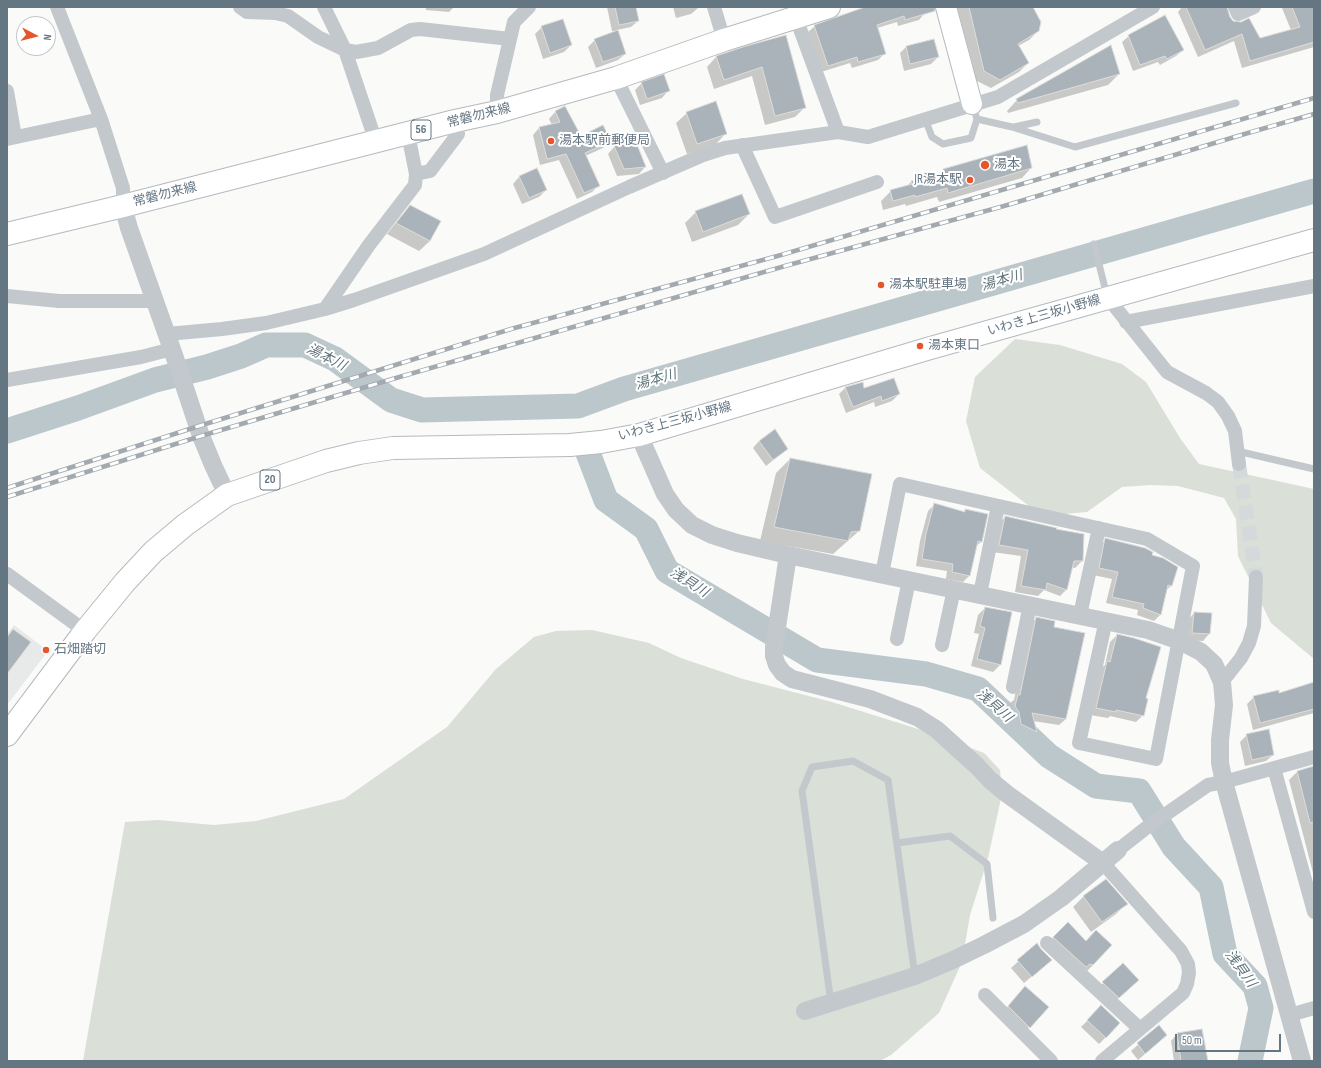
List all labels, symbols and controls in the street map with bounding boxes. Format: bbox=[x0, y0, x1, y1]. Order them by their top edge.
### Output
north arrow bbox=[16, 16, 56, 56]
text: N bbox=[41, 34, 54, 41]
street label: 常磐勿来線 bbox=[446, 101, 512, 131]
road number: 56 bbox=[411, 120, 431, 140]
place label: 湯本駅前郵便局 bbox=[559, 133, 650, 149]
marker: 湯本駅前郵便局 bbox=[546, 136, 556, 146]
place label: 湯本 bbox=[994, 157, 1020, 173]
marker: 湯本 bbox=[979, 159, 991, 171]
place label: JR湯本駅 bbox=[914, 172, 962, 188]
marker: JR湯本駅 bbox=[965, 175, 975, 185]
street label: 常磐勿来線 bbox=[132, 180, 198, 210]
water label: 湯本川 bbox=[979, 267, 1025, 295]
place label: 湯本駅駐車場 bbox=[889, 277, 967, 293]
marker: 湯本駅駐車場 bbox=[876, 280, 886, 290]
street label: いわき上三坂小野線 bbox=[986, 292, 1102, 340]
place label: 湯本東口 bbox=[928, 338, 980, 354]
water label: 湯本川 bbox=[303, 341, 349, 375]
marker: 湯本東口 bbox=[915, 341, 925, 351]
water label: 湯本川 bbox=[633, 366, 679, 394]
street label: いわき上三坂小野線 bbox=[616, 399, 734, 445]
road number: 20 bbox=[260, 470, 280, 490]
water label: 浅貝川 bbox=[667, 565, 711, 601]
place label: 石畑踏切 bbox=[54, 642, 106, 658]
marker: 石畑踏切 bbox=[41, 645, 51, 655]
water label: 浅貝川 bbox=[973, 686, 1015, 726]
water label: 浅貝川 bbox=[1221, 947, 1259, 991]
scale bar bbox=[1177, 1026, 1283, 1052]
text: 50 m bbox=[1182, 1033, 1202, 1048]

